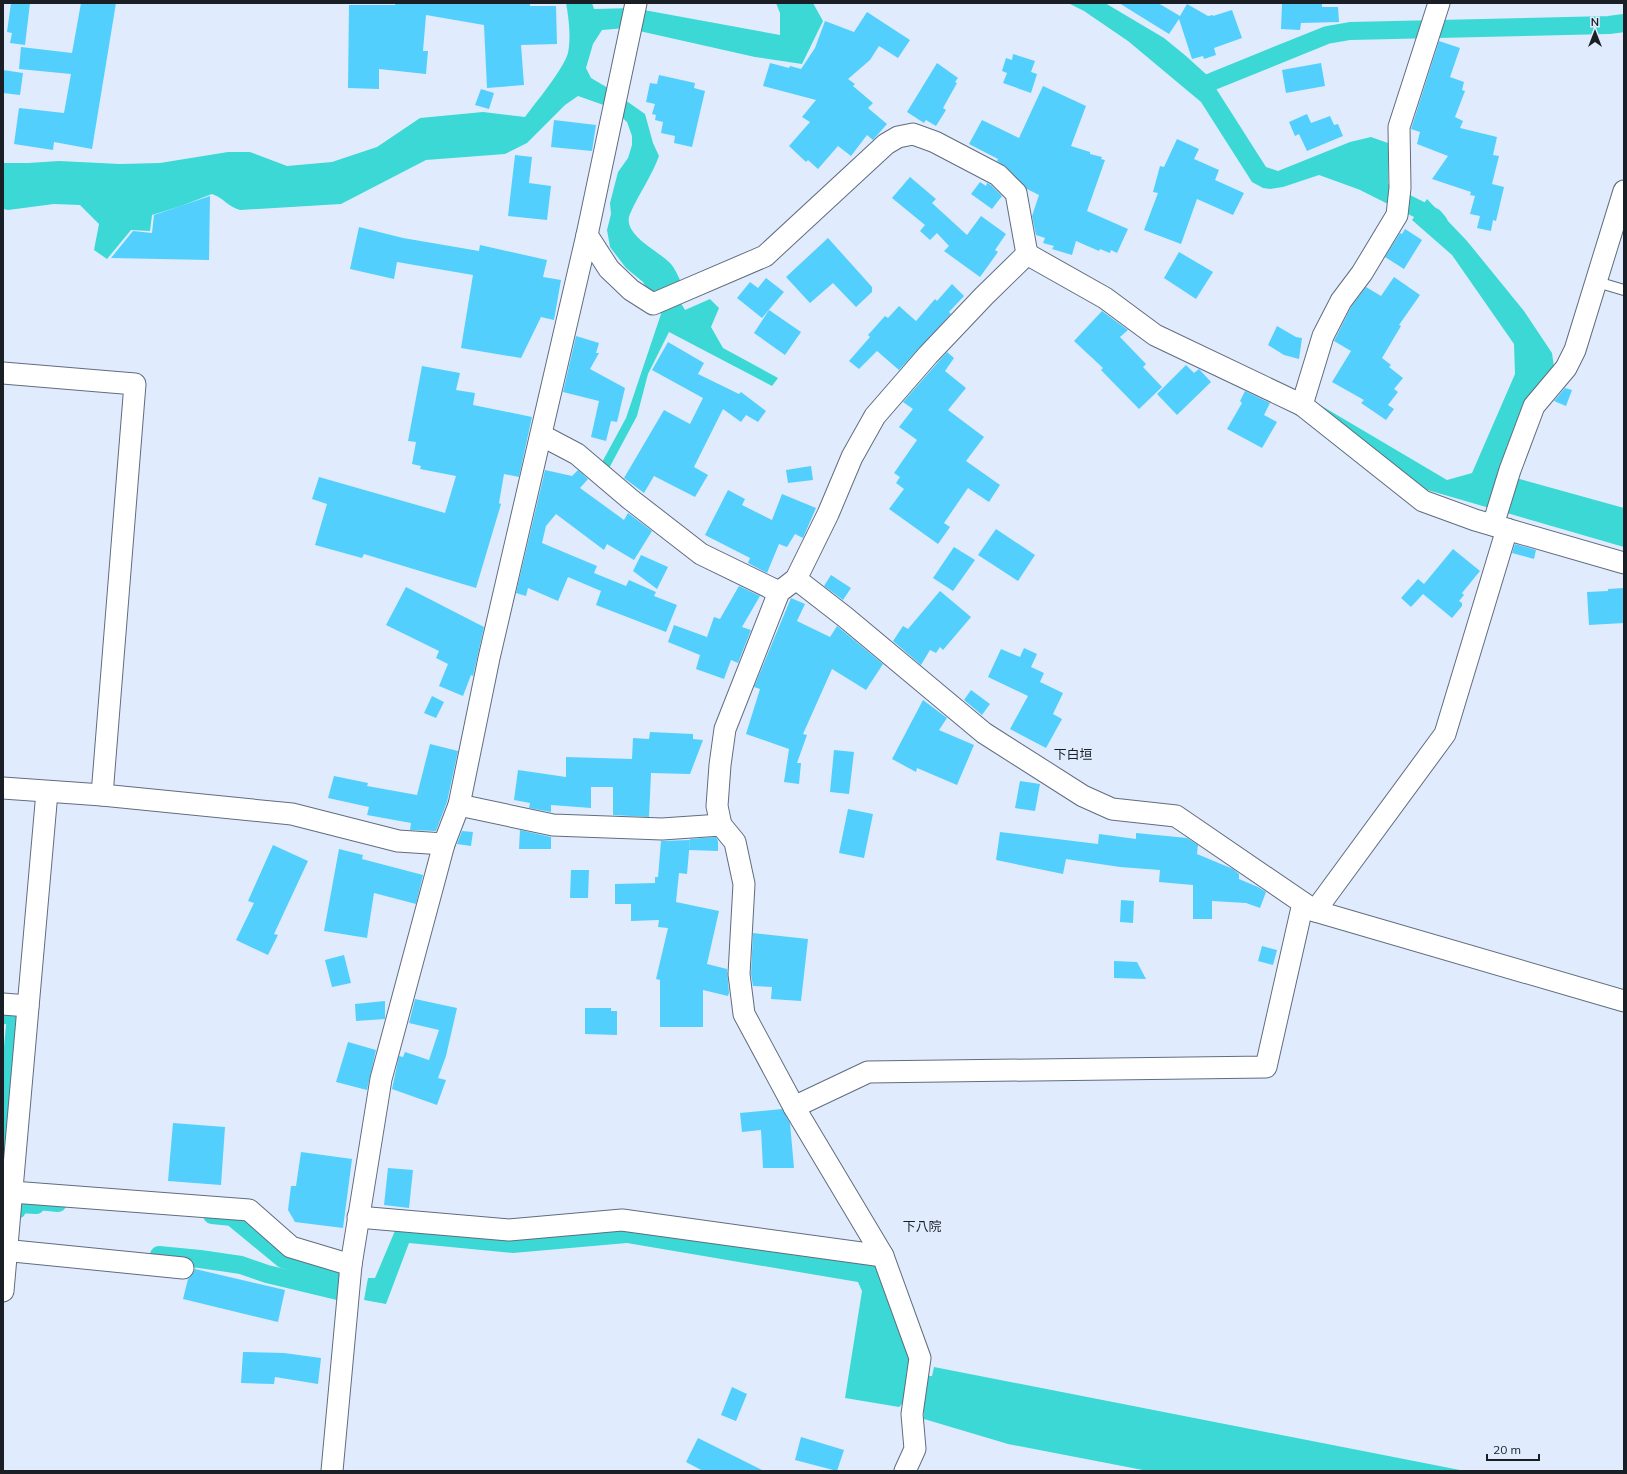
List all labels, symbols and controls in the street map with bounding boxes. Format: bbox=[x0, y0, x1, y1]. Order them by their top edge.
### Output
north arrow bbox=[1575, 12, 1615, 52]
text: N bbox=[1591, 15, 1599, 29]
district label: 下白垣 bbox=[1053, 746, 1093, 762]
district label: 下八院 bbox=[902, 1218, 942, 1234]
scale bar bbox=[1487, 1436, 1539, 1462]
text: 20 m bbox=[1493, 1442, 1521, 1457]

